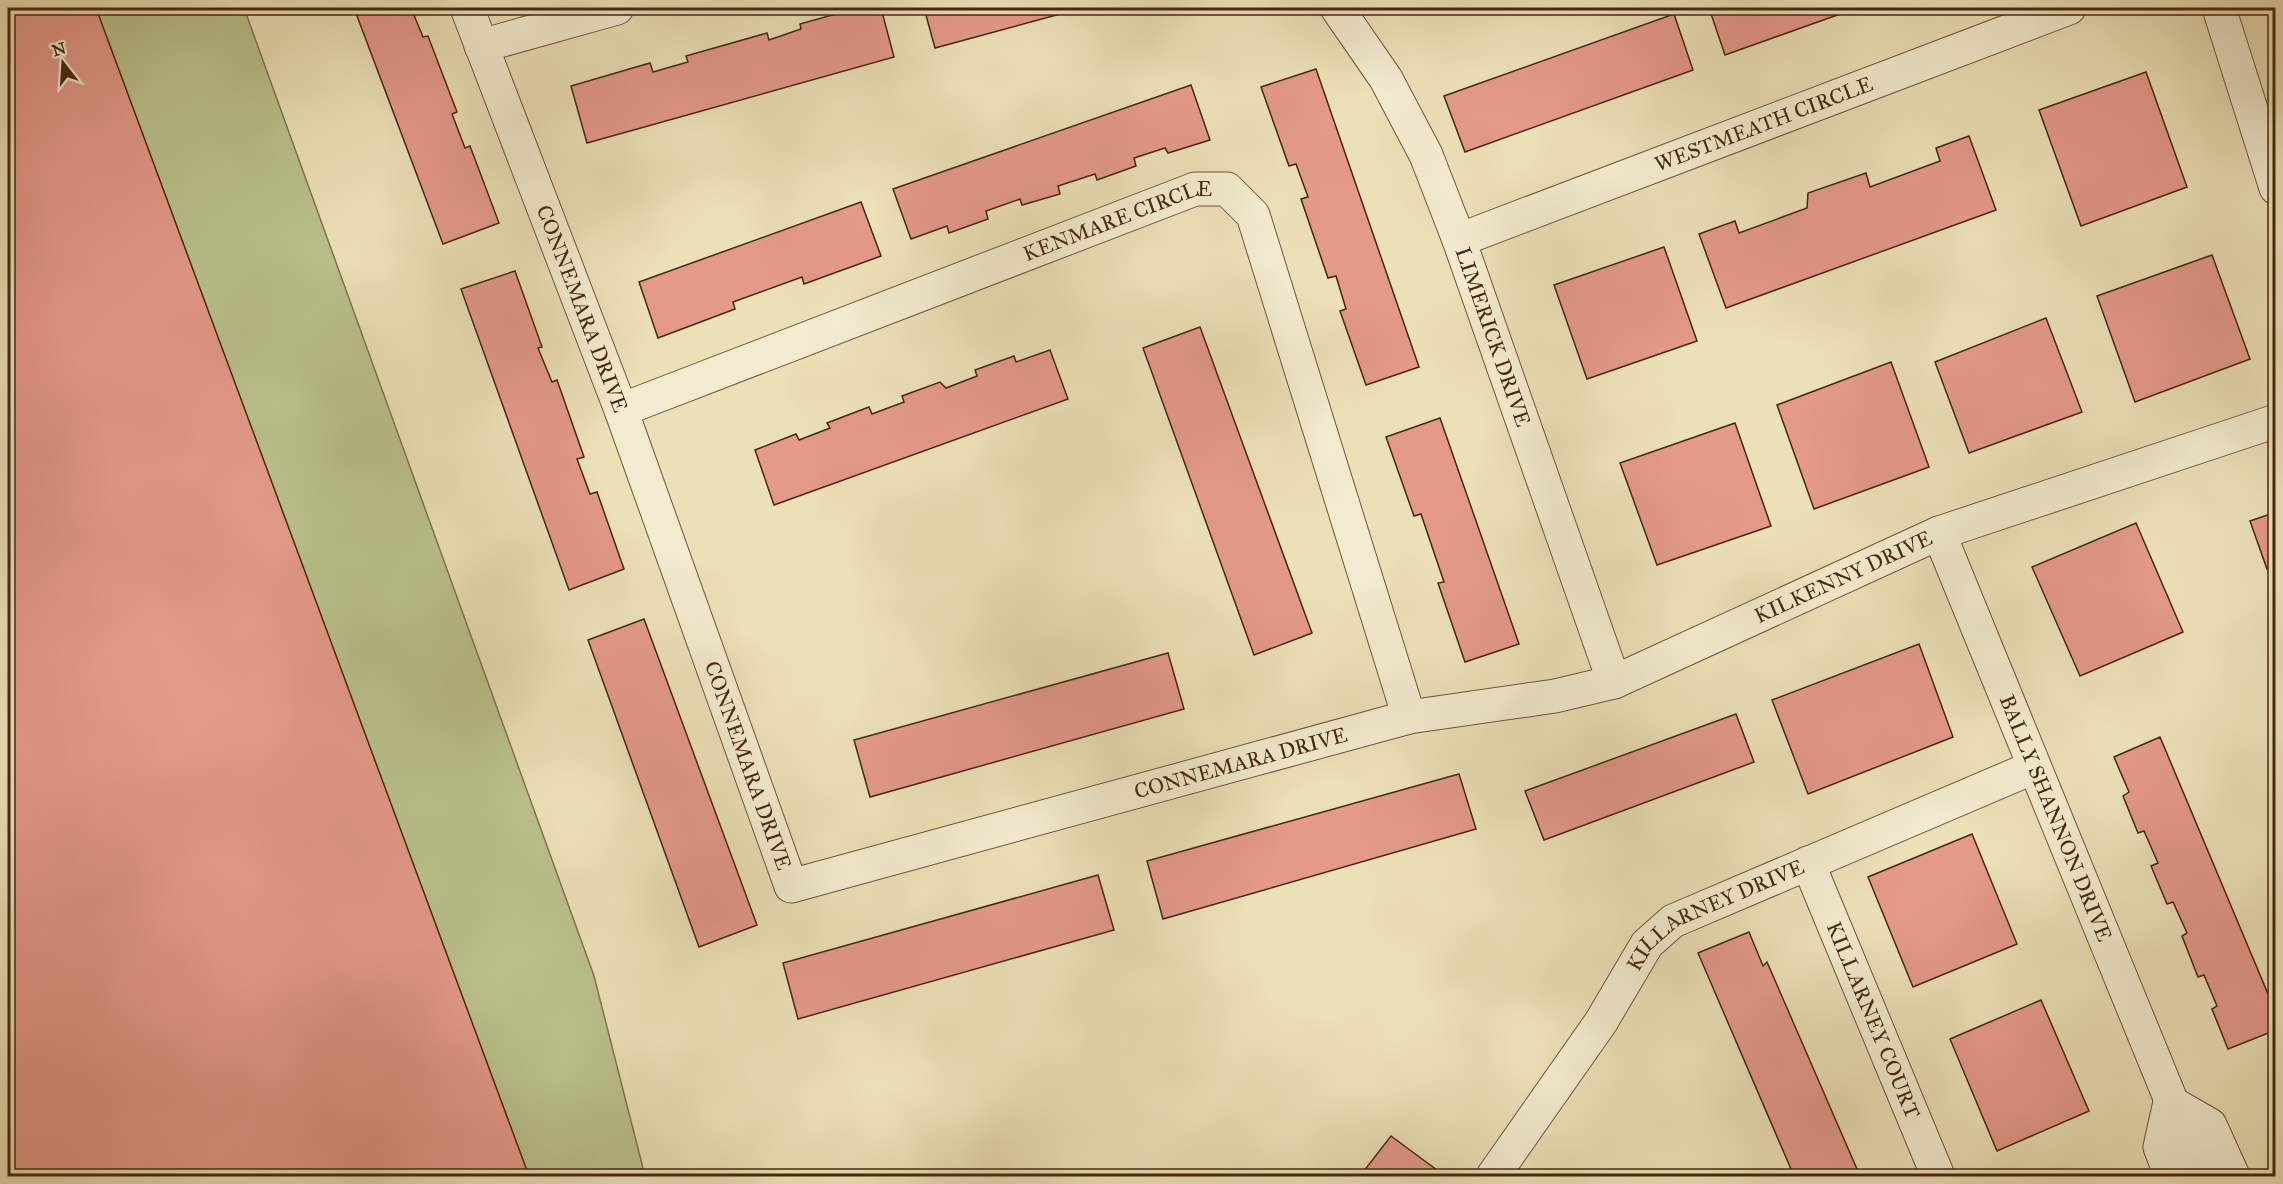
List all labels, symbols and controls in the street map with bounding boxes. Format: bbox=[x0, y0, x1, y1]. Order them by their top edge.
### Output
north arrow bbox=[33, 33, 93, 93]
text: N bbox=[49, 38, 68, 60]
street label: WESTMEATH CIRCLE bbox=[1651, 71, 1877, 177]
street label: KENMARE CIRCLE bbox=[1019, 176, 1212, 267]
street label: CONNEMARA DRIVE bbox=[531, 201, 634, 416]
street label: LIMERICK DRIVE bbox=[1450, 244, 1536, 430]
street label: KILKENNY DRIVE bbox=[1750, 525, 1936, 629]
street label: CONNEMARA DRIVE bbox=[699, 658, 797, 873]
street label: BALLY SHANNON DRIVE bbox=[1994, 691, 2118, 945]
street label: CONNEMARA DRIVE bbox=[1131, 722, 1350, 805]
street label: KILLARNEY DRIVE bbox=[1621, 854, 1808, 976]
street label: KILLARNEY COURT bbox=[1821, 918, 1926, 1122]

